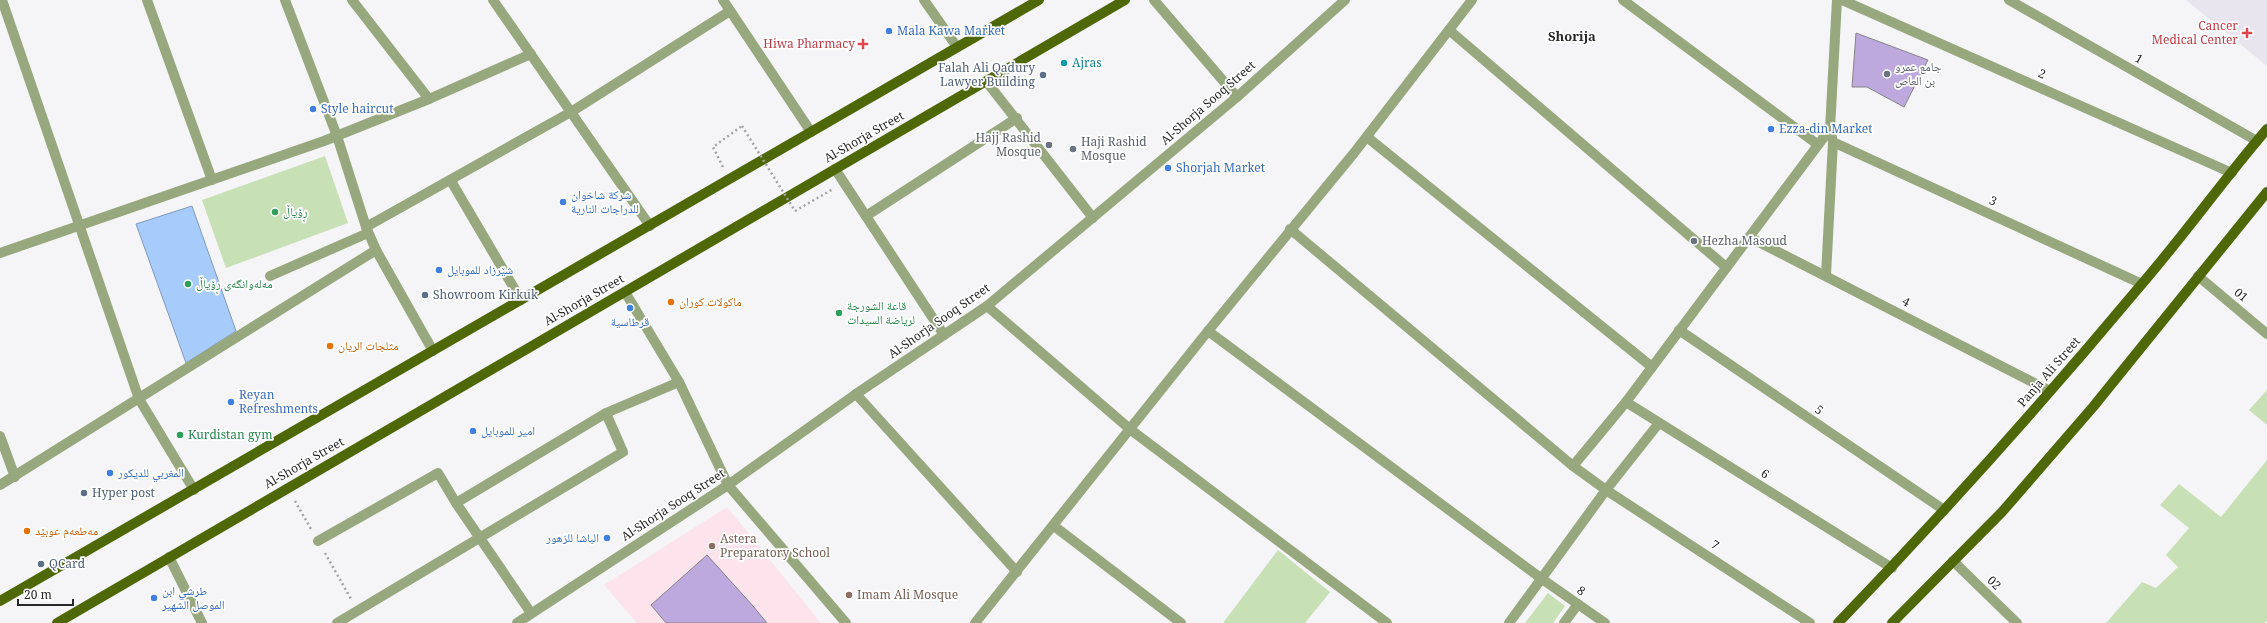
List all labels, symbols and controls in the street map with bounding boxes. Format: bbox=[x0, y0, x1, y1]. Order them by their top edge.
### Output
place label: Cancer Medical Center bbox=[2152, 17, 2238, 48]
place label: Mala Kawa Market bbox=[897, 22, 1005, 39]
marker: Mala Kawa Market bbox=[884, 26, 894, 36]
district label: Shorija bbox=[1548, 27, 1596, 45]
marker: Cancer Medical Center bbox=[2241, 27, 2253, 39]
place label: Hiwa Pharmacy bbox=[763, 35, 855, 52]
marker: Hiwa Pharmacy bbox=[858, 39, 868, 49]
street label: 1 bbox=[2132, 50, 2146, 68]
place label: Ajras bbox=[1072, 54, 1102, 71]
street label: Al-Shorja Sooq Street bbox=[1157, 57, 1259, 149]
marker: Ajras bbox=[1059, 58, 1069, 68]
place label: جامع عمرو بن العاص bbox=[1895, 58, 1942, 89]
place label: Falah Ali Qadury Lawyer Building bbox=[938, 59, 1036, 90]
street label: 2 bbox=[2036, 64, 2049, 83]
marker: جامع عمرو بن العاص bbox=[1882, 69, 1892, 79]
marker: Falah Ali Qadury Lawyer Building bbox=[1038, 70, 1048, 80]
place label: Style haircut bbox=[321, 100, 393, 117]
marker: Style haircut bbox=[308, 104, 318, 114]
street label: Al-Shorja Street bbox=[821, 107, 907, 166]
place label: Ezza-din Market bbox=[1779, 120, 1872, 137]
marker: Ezza-din Market bbox=[1766, 124, 1776, 134]
place label: Hajj Rashid Mosque bbox=[976, 129, 1042, 160]
place label: Haji Rashid Mosque bbox=[1081, 133, 1147, 164]
marker: Hajj Rashid Mosque bbox=[1044, 140, 1054, 150]
marker: Haji Rashid Mosque bbox=[1068, 144, 1078, 154]
place label: Shorjah Market bbox=[1176, 159, 1265, 176]
marker: Shorjah Market bbox=[1163, 163, 1173, 173]
place label: شركة شاخوان للدراجات النارية bbox=[571, 186, 639, 217]
street label: 3 bbox=[1987, 191, 2000, 210]
marker: شركة شاخوان للدراجات النارية bbox=[558, 197, 568, 207]
place label: ڕۆیاڵ bbox=[283, 203, 308, 222]
marker: ڕۆیاڵ bbox=[270, 207, 280, 217]
place label: Hezha Masoud bbox=[1702, 232, 1788, 249]
marker: Hezha Masoud bbox=[1689, 236, 1699, 246]
place label: شێرزاد للموبايل bbox=[447, 261, 513, 278]
marker: شێرزاد للموبايل bbox=[434, 265, 444, 275]
street label: Al-Shorja Street bbox=[541, 270, 627, 329]
place label: مەلەوانگەی ڕۆیاڵ bbox=[196, 275, 273, 294]
marker: مەلەوانگەی ڕۆیاڵ bbox=[183, 279, 193, 289]
street label: Al-Shorja Sooq Street bbox=[885, 279, 993, 362]
street label: 01 bbox=[2231, 284, 2252, 305]
place label: Showroom Kirkuk bbox=[433, 286, 539, 303]
marker: Showroom Kirkuk bbox=[420, 290, 430, 300]
street label: 4 bbox=[1899, 292, 1913, 311]
place label: ماكولات كوران bbox=[679, 293, 742, 310]
marker: ماكولات كوران bbox=[666, 297, 676, 307]
place label: قاعة الشورجة لرياضة السيدات bbox=[847, 297, 915, 328]
marker: قرطاسية bbox=[625, 303, 635, 313]
marker: قاعة الشورجة لرياضة السيدات bbox=[834, 308, 844, 318]
place label: قرطاسية bbox=[611, 313, 649, 330]
street label: Panja Ali Street bbox=[2013, 333, 2084, 410]
place label: مثلجات الريان bbox=[338, 337, 399, 354]
marker: مثلجات الريان bbox=[325, 341, 335, 351]
place label: Reyan Refreshments bbox=[239, 386, 318, 417]
marker: Reyan Refreshments bbox=[226, 397, 236, 407]
street label: 5 bbox=[1812, 401, 1827, 419]
place label: امير للموبايل bbox=[481, 422, 535, 439]
place label: Kurdistan gym bbox=[188, 426, 272, 443]
marker: امير للموبايل bbox=[468, 426, 478, 436]
marker: Kurdistan gym bbox=[175, 430, 185, 440]
street label: Al-Shorja Street bbox=[261, 433, 347, 492]
place label: المغربي للديكور bbox=[117, 464, 184, 483]
street label: Al-Shorja Sooq Street bbox=[618, 465, 728, 545]
street label: 6 bbox=[1758, 465, 1773, 483]
marker: المغربي للديكور bbox=[105, 468, 115, 478]
place label: Hyper post bbox=[92, 484, 155, 501]
marker: Hyper post bbox=[79, 488, 89, 498]
place label: مەطعەم عوبێد bbox=[35, 522, 98, 539]
marker: مەطعەم عوبێد bbox=[22, 526, 32, 536]
place label: الباشا للزهور bbox=[545, 529, 599, 546]
place label: Astera Preparatory School bbox=[720, 530, 830, 561]
marker: الباشا للزهور bbox=[602, 533, 612, 543]
street label: 7 bbox=[1708, 536, 1723, 554]
marker: Astera Preparatory School bbox=[707, 541, 717, 551]
place label: QCard bbox=[49, 555, 86, 572]
marker: QCard bbox=[36, 559, 46, 569]
street label: 02 bbox=[1984, 572, 2005, 593]
scale bar bbox=[18, 581, 73, 607]
place label: طرشي ابن الموصل الشهير bbox=[161, 582, 225, 613]
street label: 8 bbox=[1574, 582, 1589, 600]
text: 20 m bbox=[24, 586, 52, 603]
place label: Imam Ali Mosque bbox=[857, 586, 958, 603]
marker: Imam Ali Mosque bbox=[844, 590, 854, 600]
marker: طرشي ابن الموصل الشهير bbox=[149, 593, 159, 603]

